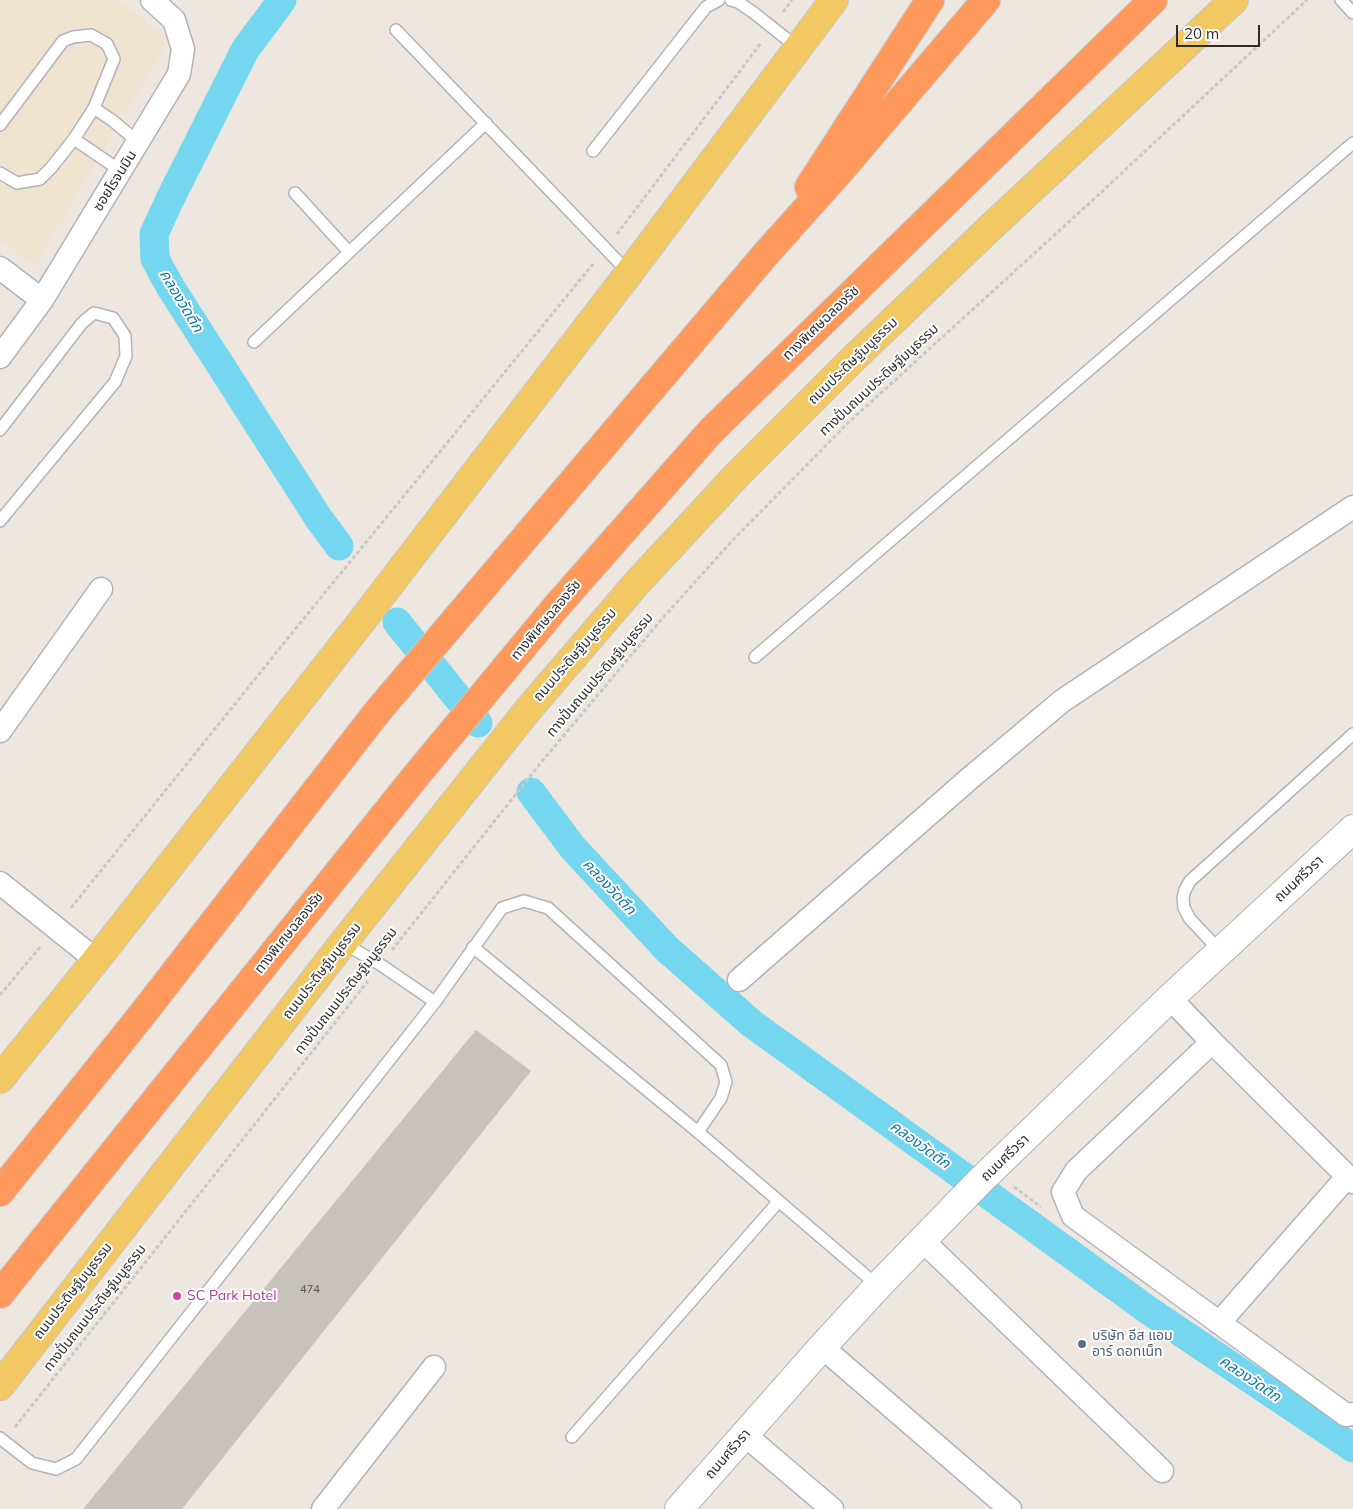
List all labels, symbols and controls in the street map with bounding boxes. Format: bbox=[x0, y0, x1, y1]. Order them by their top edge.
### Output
scale bar bbox=[1178, 15, 1262, 47]
text: 20 m bbox=[1184, 24, 1219, 43]
street label: ซอยโรจนมิน bbox=[90, 148, 140, 214]
water label: คลองวัดตึก bbox=[155, 267, 207, 335]
street label: ทางพิเศษฉลองรัช bbox=[779, 282, 863, 364]
street label: ถนนประดิษฐ์มนูธรรม bbox=[805, 314, 901, 408]
street label: ทางปั่นถนนประดิษฐ์มนูธรรม bbox=[816, 320, 942, 440]
street label: ทางพิเศษฉลองรัช bbox=[508, 576, 584, 664]
street label: ถนนประดิษฐ์มนูธรรม bbox=[530, 605, 620, 705]
street label: ทางปั่นถนนประดิษฐ์มนูธรรม bbox=[543, 610, 657, 740]
street label: ถนนศรีวรา bbox=[1271, 852, 1327, 906]
water label: คลองวัดตึก bbox=[579, 855, 639, 919]
street label: ทางพิเศษฉลองรัช bbox=[251, 889, 327, 977]
street label: ถนนประดิษฐ์มนูธรรม bbox=[279, 919, 365, 1023]
street label: ทางปั่นถนนประดิษฐ์มนูธรรม bbox=[291, 924, 401, 1058]
water label: คลองวัดตึก bbox=[887, 1117, 953, 1173]
street label: ถนนศรีวรา bbox=[977, 1131, 1033, 1185]
street label: ถนนประดิษฐ์มนูธรรม bbox=[30, 1239, 116, 1343]
street label: ทางปั่นถนนประดิษฐ์มนูธรรม bbox=[40, 1241, 150, 1375]
house number: 474 bbox=[300, 1283, 320, 1297]
place label: SC Park Hotel bbox=[187, 1288, 277, 1304]
marker: SC Park Hotel bbox=[171, 1290, 183, 1302]
place label: บริษัท อีส แอม อาร์ ดอทเน็ท bbox=[1092, 1328, 1173, 1360]
marker: บริษัท อีส แอม อาร์ ดอทเน็ท bbox=[1076, 1338, 1088, 1350]
water label: คลองวัดตึก bbox=[1216, 1352, 1284, 1406]
street label: ถนนศรีวรา bbox=[702, 1426, 754, 1482]

